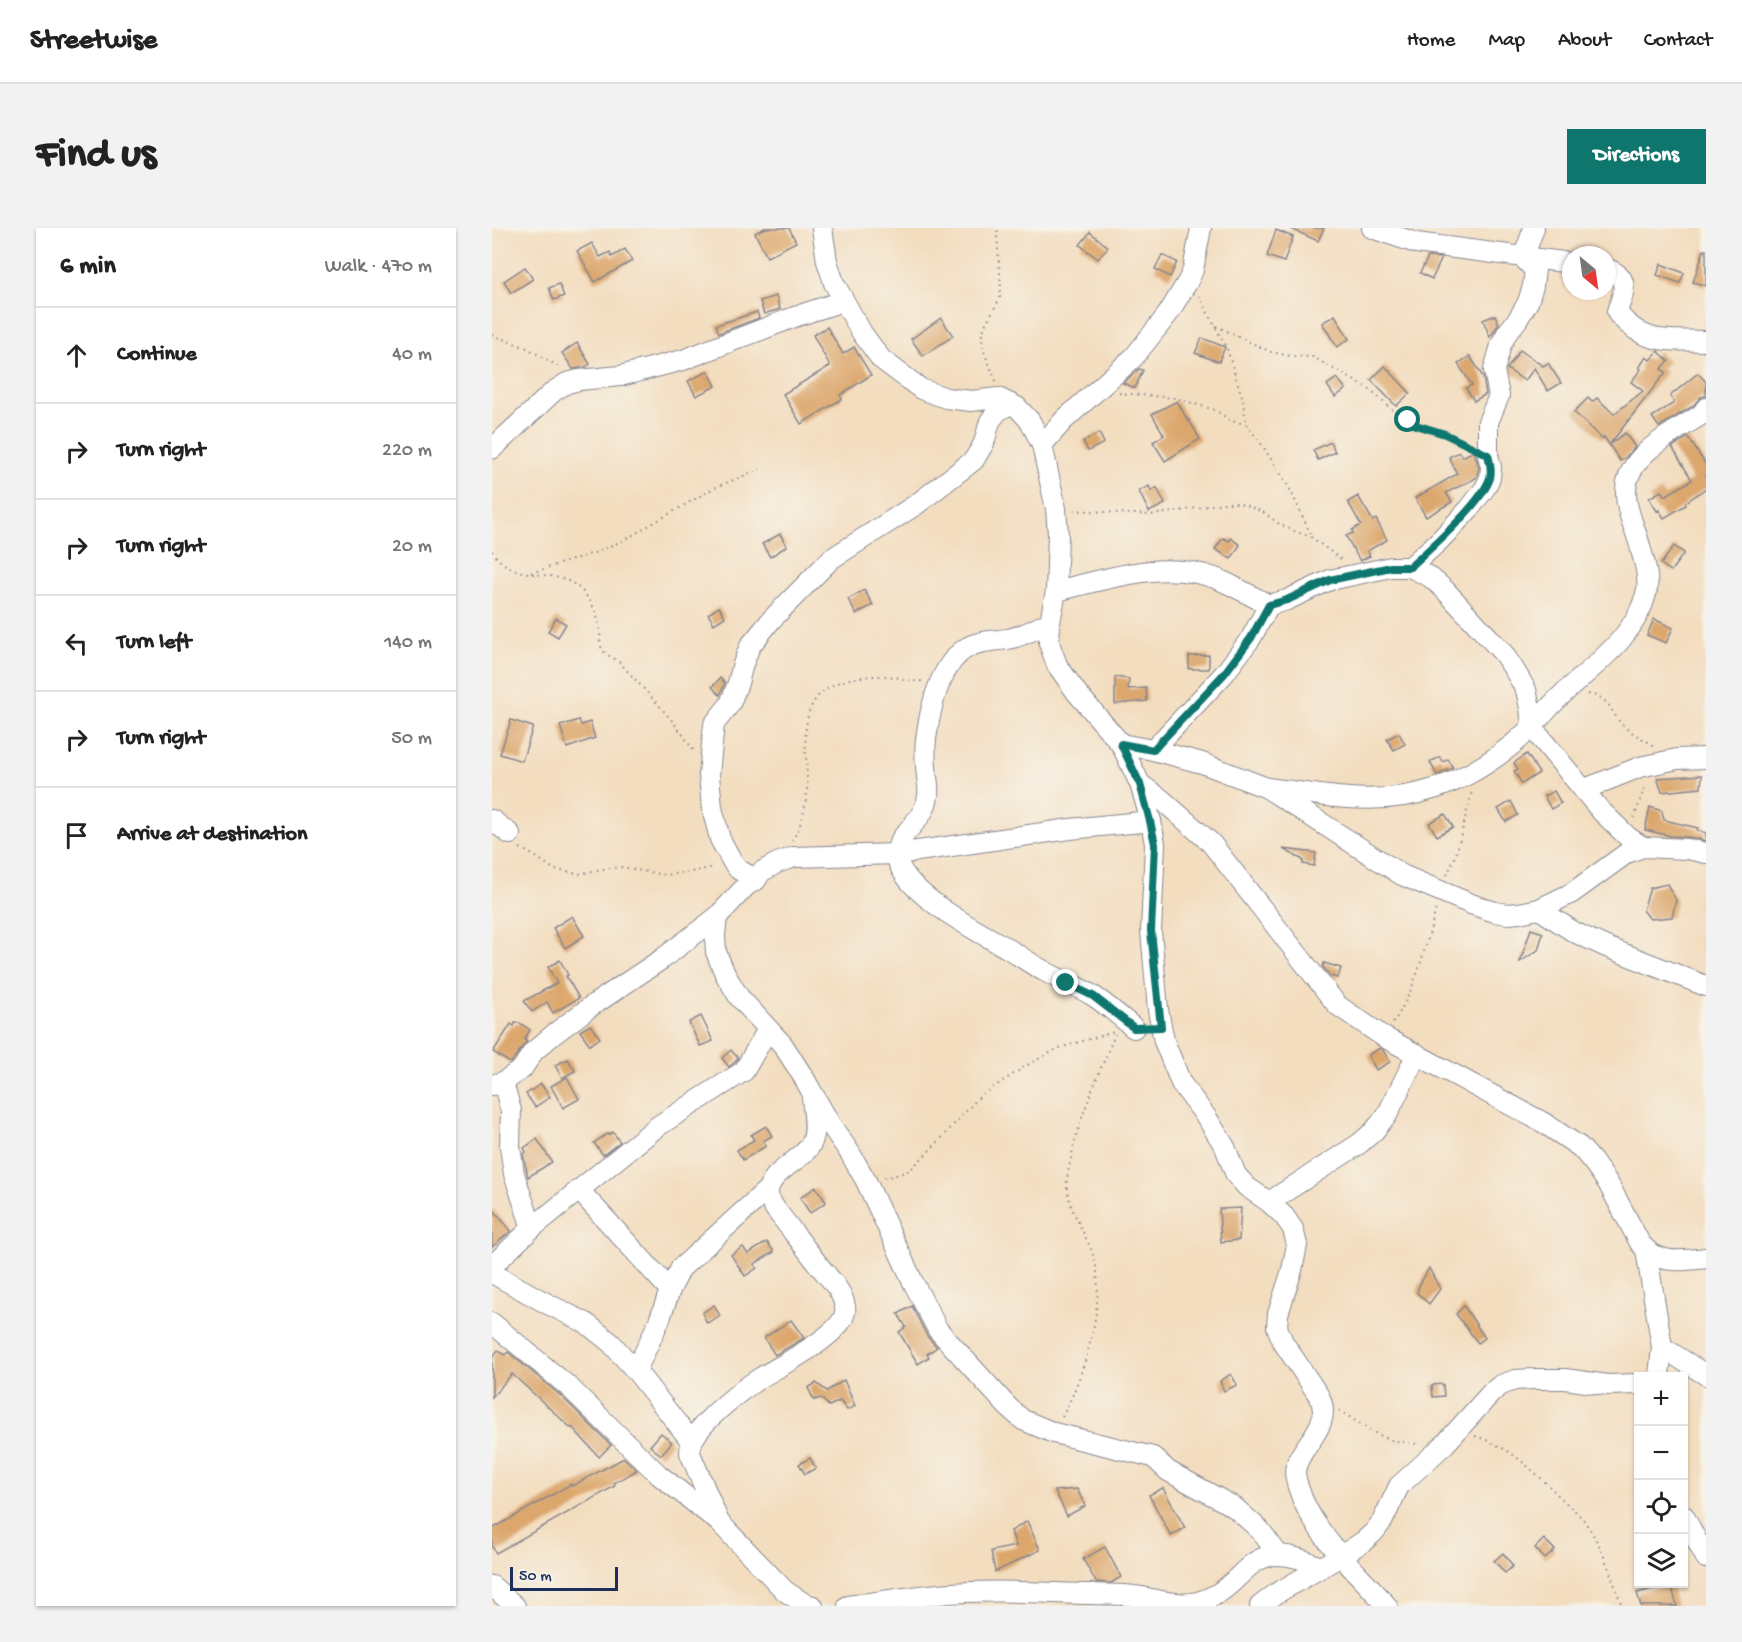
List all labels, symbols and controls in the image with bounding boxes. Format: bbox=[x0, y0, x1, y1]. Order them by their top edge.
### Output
text: Streetwise bbox=[30, 25, 157, 58]
text: Home bbox=[1407, 29, 1455, 54]
text: Map bbox=[1488, 29, 1525, 54]
text: About bbox=[1558, 29, 1611, 54]
text: Contact bbox=[1644, 29, 1712, 54]
button: Directions bbox=[1567, 129, 1706, 184]
text: Find us bbox=[36, 132, 156, 181]
north arrow bbox=[1562, 246, 1616, 300]
text: 6 min bbox=[60, 252, 116, 283]
text: Walk · 470 m bbox=[325, 256, 432, 279]
icon: ahead bbox=[60, 339, 93, 372]
text: Continue bbox=[117, 342, 197, 368]
text: 40 m bbox=[392, 344, 432, 367]
route start bbox=[1394, 406, 1420, 432]
icon: right bbox=[60, 435, 93, 468]
text: Turn right bbox=[117, 438, 205, 464]
text: 220 m bbox=[382, 440, 432, 463]
icon: right bbox=[60, 531, 93, 564]
text: Turn right bbox=[117, 534, 205, 560]
text: 20 m bbox=[392, 536, 432, 559]
icon: left bbox=[60, 627, 93, 660]
text: Turn left bbox=[117, 630, 191, 656]
text: 140 m bbox=[384, 632, 432, 655]
icon: right bbox=[60, 723, 93, 756]
text: Turn right bbox=[117, 726, 205, 752]
text: 50 m bbox=[391, 728, 432, 751]
icon: arrive bbox=[60, 819, 93, 852]
text: Arrive at destination bbox=[117, 822, 307, 848]
route end bbox=[1052, 969, 1078, 995]
map controls bbox=[1634, 1372, 1688, 1588]
button: + bbox=[1634, 1372, 1688, 1426]
button: − bbox=[1634, 1426, 1688, 1480]
button: locate bbox=[1634, 1480, 1688, 1534]
button: layers bbox=[1634, 1534, 1688, 1588]
scale bar bbox=[510, 1564, 618, 1592]
text: 50 m bbox=[519, 1568, 552, 1587]

